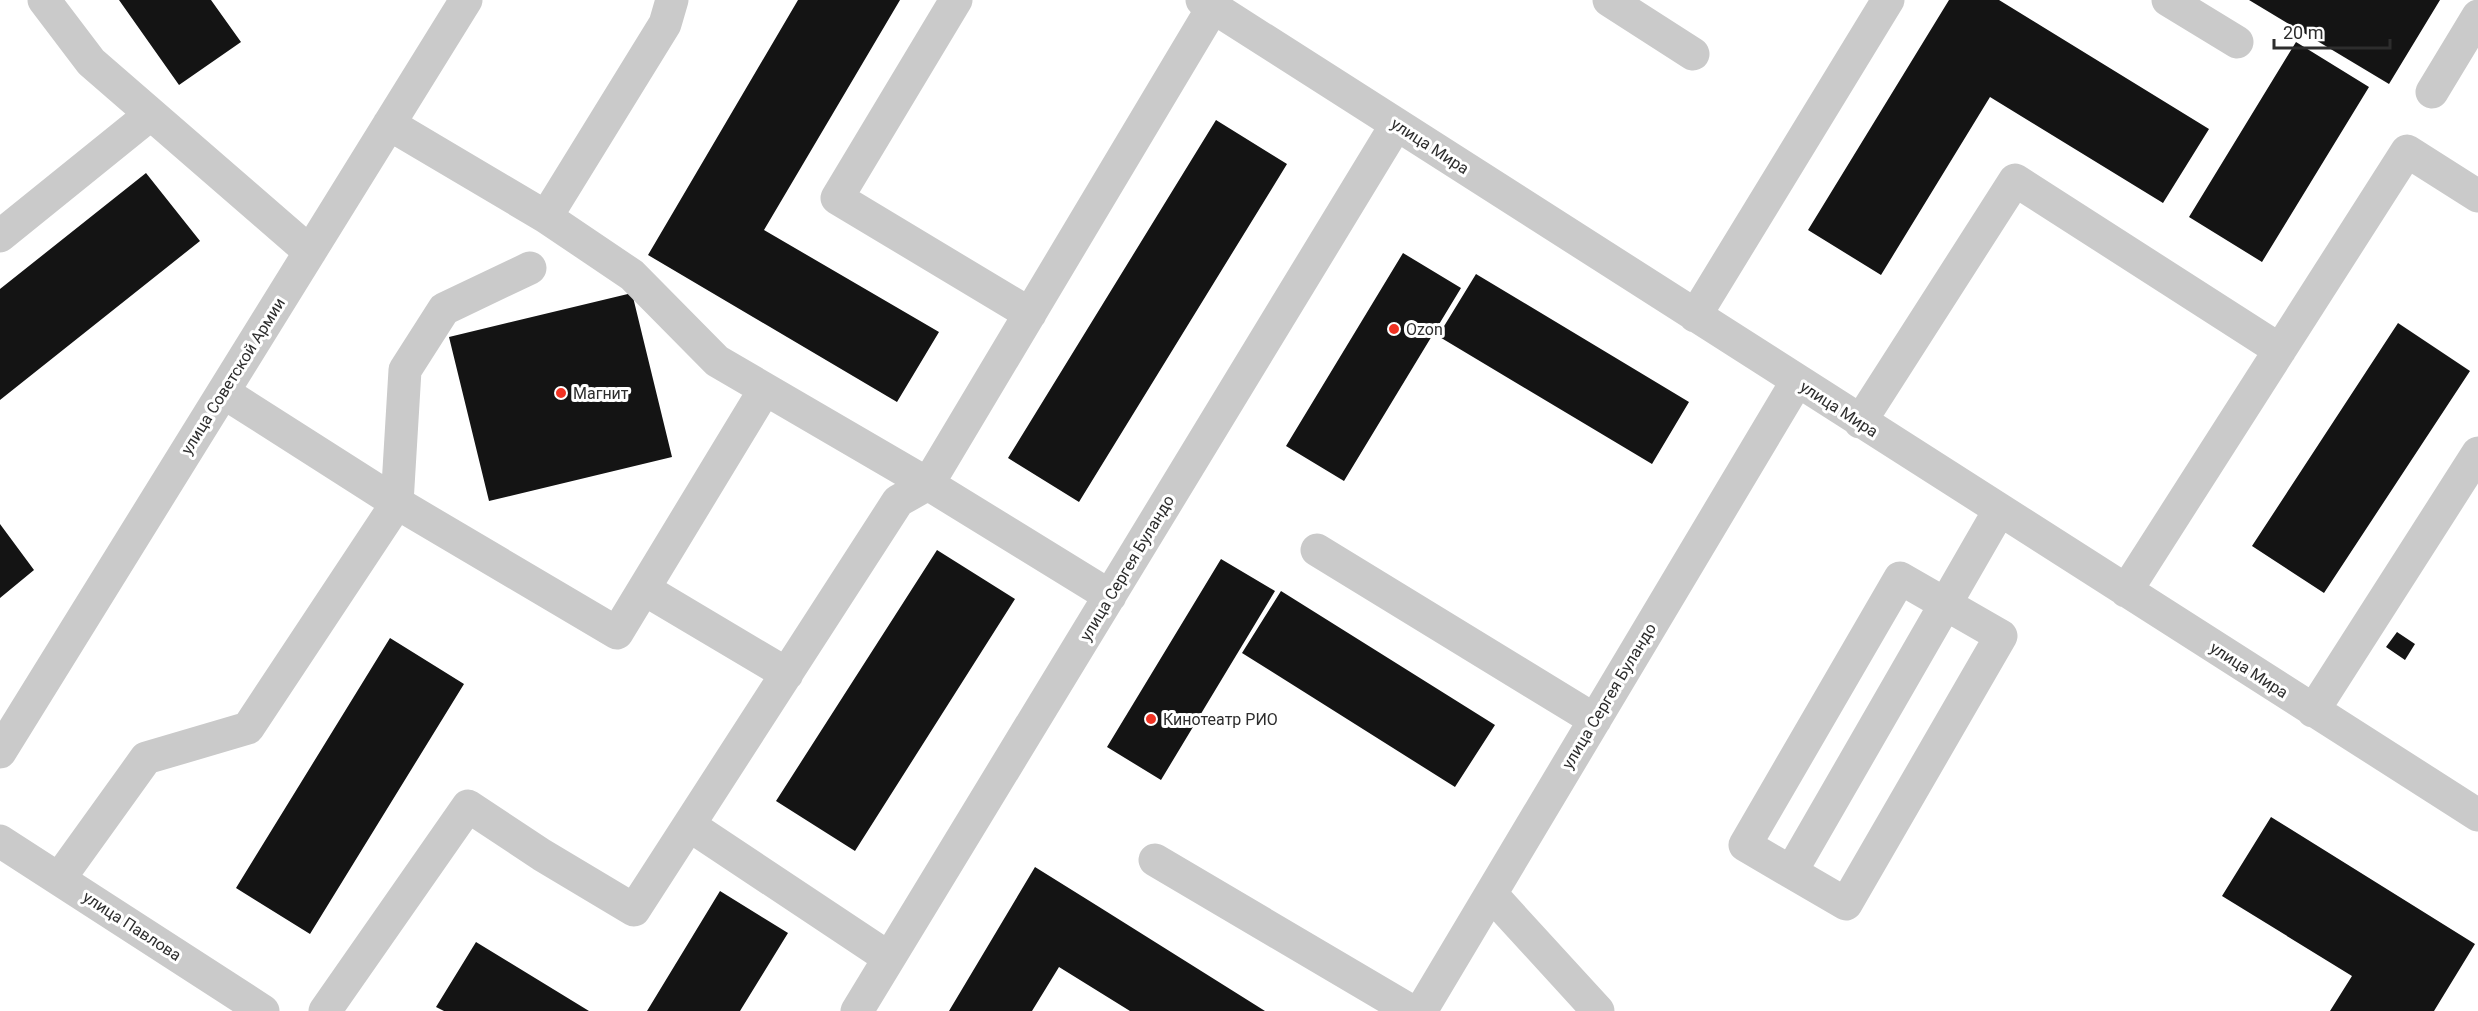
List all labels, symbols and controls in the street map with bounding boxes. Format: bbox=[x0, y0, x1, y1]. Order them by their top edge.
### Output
scale bar bbox=[2274, 12, 2390, 50]
text: 20 m bbox=[2283, 22, 2323, 43]
street label: улица Мира bbox=[1388, 114, 1472, 178]
street label: улица Советской Армии bbox=[177, 294, 289, 458]
place label: Ozon bbox=[1406, 320, 1443, 339]
marker: Ozon bbox=[1387, 322, 1401, 336]
street label: улица Мира bbox=[1797, 377, 1881, 441]
place label: Магнит bbox=[573, 384, 629, 403]
marker: Магнит bbox=[554, 386, 568, 400]
street label: улица Сергея Буландо bbox=[1076, 492, 1178, 644]
street label: улица Сергея Буландо bbox=[1558, 620, 1660, 772]
street label: улица Мира bbox=[2207, 638, 2291, 702]
place label: Кинотеатр РИО bbox=[1163, 710, 1278, 729]
marker: Кинотеатр РИО bbox=[1144, 712, 1158, 726]
street label: улица Павлова bbox=[79, 887, 185, 965]

